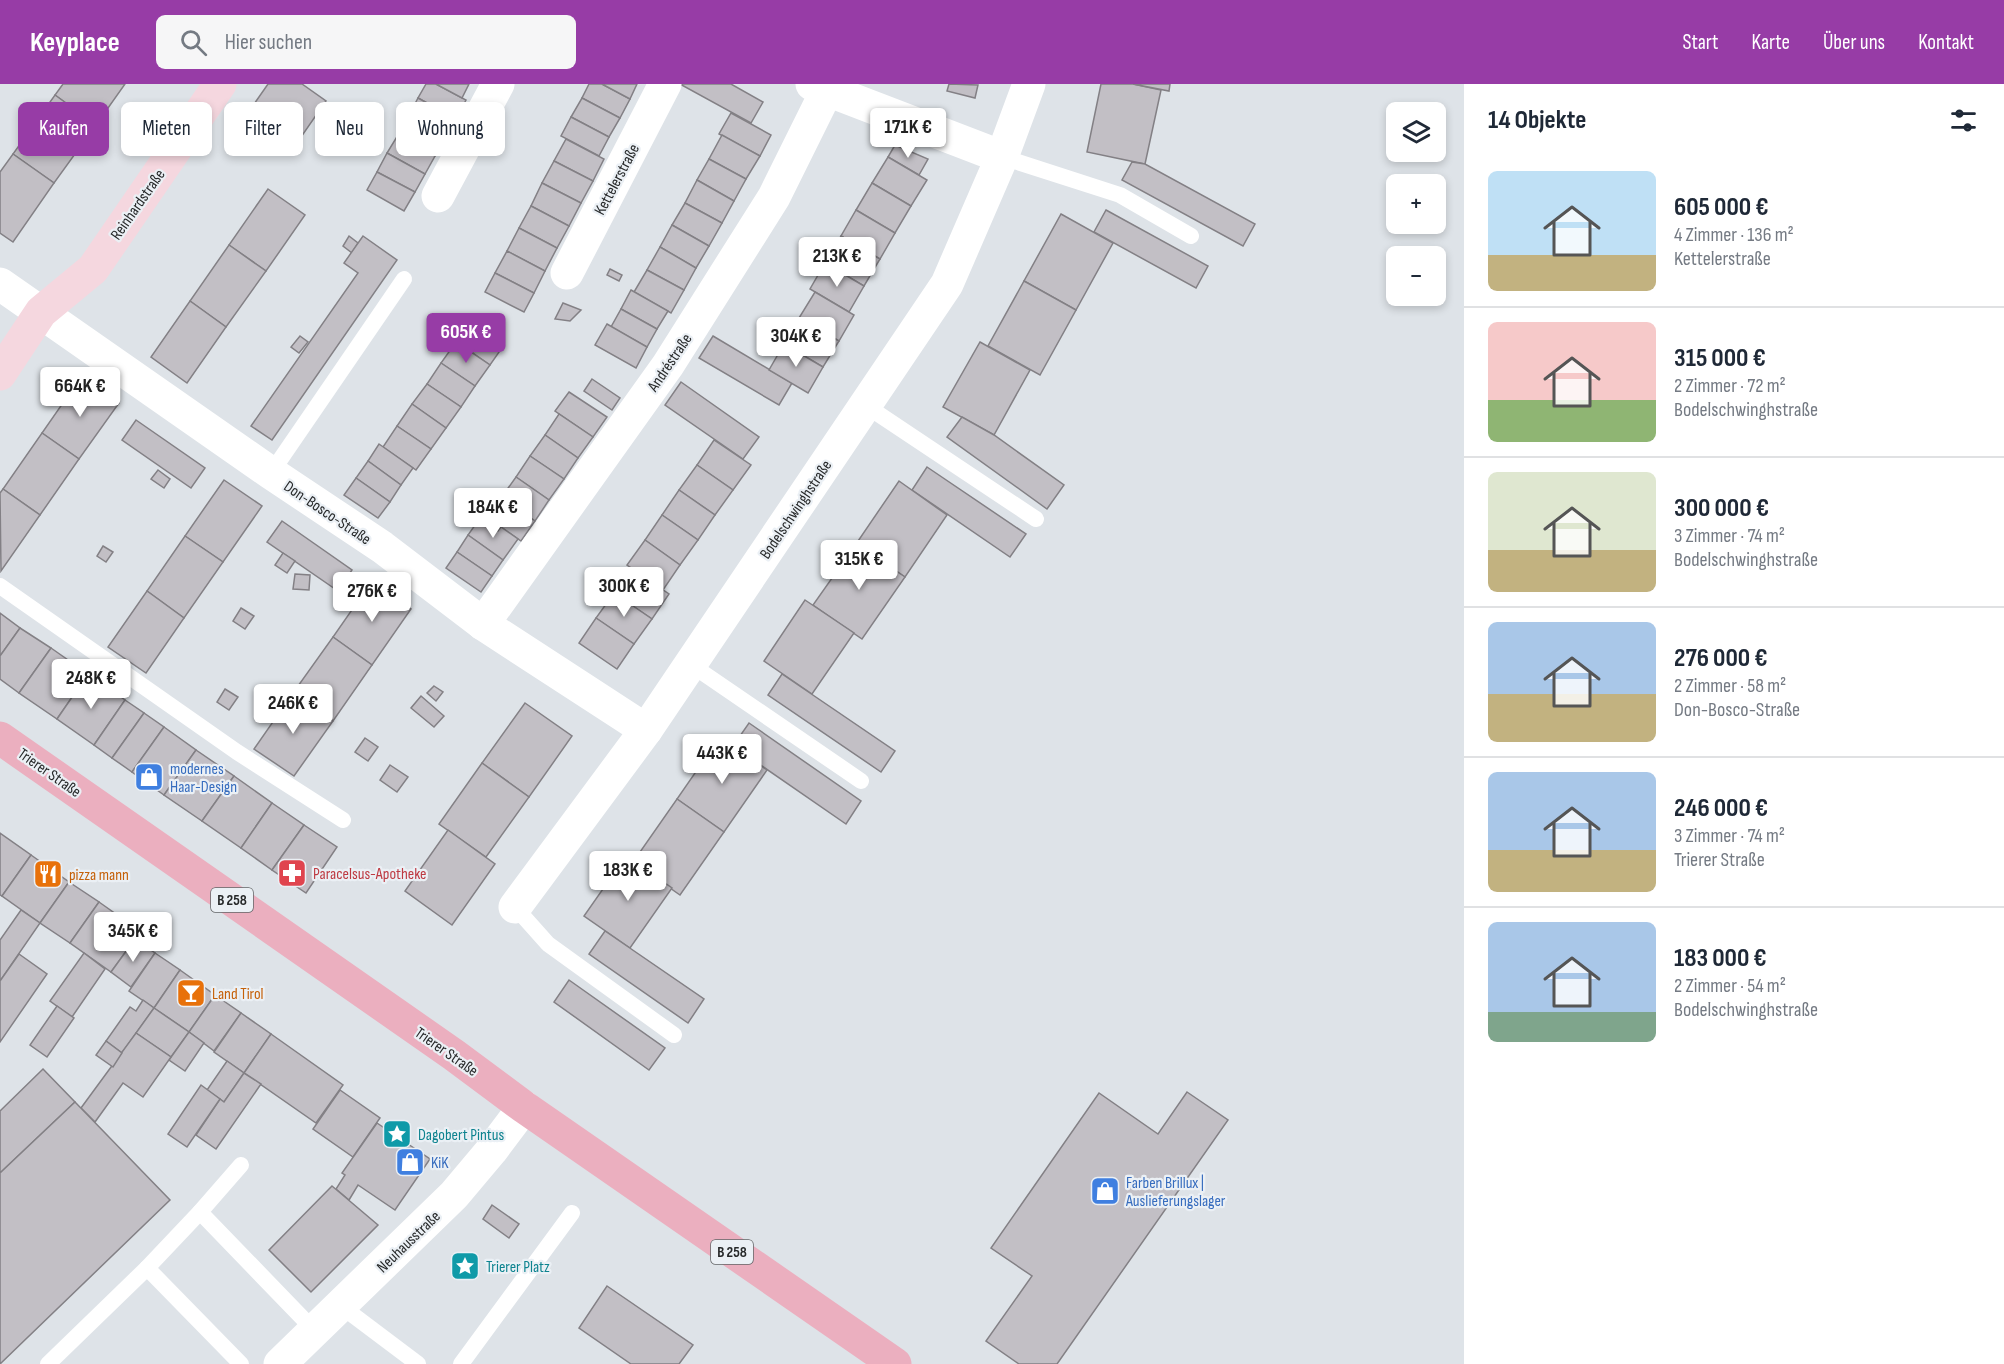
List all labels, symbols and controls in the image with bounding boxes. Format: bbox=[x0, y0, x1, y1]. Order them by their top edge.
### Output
search box bbox=[156, 15, 576, 69]
text: Keyplace bbox=[30, 26, 120, 59]
icon: search bbox=[177, 26, 210, 59]
text: Hier suchen bbox=[225, 29, 312, 56]
text: Start bbox=[1682, 30, 1719, 55]
text: Karte bbox=[1752, 30, 1790, 55]
text: Über uns bbox=[1823, 30, 1885, 55]
text: Kontakt bbox=[1918, 30, 1974, 55]
chip: Kaufen bbox=[18, 102, 109, 156]
chip: Mieten bbox=[121, 102, 212, 156]
chip: Filter bbox=[224, 102, 303, 156]
chip: Neu bbox=[315, 102, 384, 156]
chip: Wohnung bbox=[396, 102, 505, 156]
map controls bbox=[1386, 102, 1446, 306]
button: layers bbox=[1386, 102, 1446, 162]
icon: filters bbox=[1947, 104, 1980, 137]
text: 14 Objekte bbox=[1488, 105, 1586, 136]
pin: 171K € bbox=[859, 108, 957, 159]
text: 171K € bbox=[884, 115, 932, 139]
street label: Kettelerstraße bbox=[591, 141, 644, 218]
street label: Reinhardstraße bbox=[107, 166, 169, 244]
button: + bbox=[1386, 174, 1446, 234]
text: 605 000 € bbox=[1674, 192, 1769, 223]
icon: home bbox=[1536, 195, 1608, 267]
text: 4 Zimmer · 136 m² bbox=[1674, 223, 1794, 247]
pin: 213K € bbox=[788, 237, 886, 288]
text: 213K € bbox=[813, 244, 861, 268]
button: − bbox=[1386, 246, 1446, 306]
text: Kettelerstraße bbox=[1674, 247, 1771, 271]
pin: 605K € bbox=[417, 313, 515, 364]
pin: 304K € bbox=[747, 317, 845, 368]
text: 605K € bbox=[441, 320, 491, 344]
text: 304K € bbox=[771, 324, 821, 348]
street label: Andréstraße bbox=[643, 330, 696, 396]
text: 315 000 € bbox=[1674, 343, 1766, 374]
icon: home bbox=[1536, 346, 1608, 418]
pin: 664K € bbox=[31, 367, 129, 418]
text: 664K € bbox=[54, 374, 106, 398]
text: 2 Zimmer · 72 m² bbox=[1674, 374, 1786, 398]
text: Bodelschwinghstraße bbox=[1674, 398, 1818, 422]
street label: Bodelschwinghstraße bbox=[756, 457, 836, 563]
street label: Don-Bosco-Straße bbox=[280, 477, 374, 549]
pin: 184K € bbox=[444, 488, 542, 539]
text: 300 000 € bbox=[1674, 493, 1769, 524]
text: 184K € bbox=[468, 495, 518, 519]
icon: home bbox=[1536, 496, 1608, 568]
text: 3 Zimmer · 74 m² bbox=[1674, 524, 1785, 548]
pin: 315K € bbox=[810, 540, 908, 591]
text: 315K € bbox=[835, 547, 883, 571]
text: Bodelschwinghstraße bbox=[1674, 548, 1818, 572]
pin: 300K € bbox=[575, 567, 673, 618]
pin: 276K € bbox=[323, 572, 421, 623]
text: 300K € bbox=[598, 574, 650, 598]
text: 276K € bbox=[347, 579, 397, 603]
text: 276 000 € bbox=[1674, 643, 1768, 674]
icon: home bbox=[1536, 646, 1608, 718]
pin: 248K € bbox=[42, 659, 140, 710]
text: 248K € bbox=[66, 666, 116, 690]
text: 2 Zimmer · 58 m² bbox=[1674, 674, 1786, 698]
pin: 246K € bbox=[244, 684, 342, 735]
text: 246K € bbox=[268, 691, 318, 715]
text: Don-Bosco-Straße bbox=[1674, 698, 1800, 722]
pin: 443K € bbox=[673, 734, 771, 785]
text: 443K € bbox=[697, 741, 747, 765]
street label: Trierer Straße bbox=[14, 745, 84, 802]
place label: modernes Haar-Design bbox=[170, 760, 237, 797]
shop icon: modernes Haar-Design bbox=[133, 761, 165, 793]
text: 246 000 € bbox=[1674, 793, 1768, 824]
icon: home bbox=[1536, 796, 1608, 868]
text: 3 Zimmer · 74 m² bbox=[1674, 824, 1785, 848]
text: Trierer Straße bbox=[1674, 848, 1765, 872]
pin: 183K € bbox=[579, 851, 677, 902]
pharmacy icon: Paracelsus-Apotheke bbox=[276, 857, 308, 889]
restaurant icon: pizza mann bbox=[32, 858, 64, 890]
text: 183K € bbox=[603, 858, 653, 882]
place label: Paracelsus-Apotheke bbox=[313, 865, 427, 884]
place label: pizza mann bbox=[69, 866, 129, 885]
road number: B 258 bbox=[211, 888, 253, 912]
pin: 345K € bbox=[84, 912, 182, 963]
text: 345K € bbox=[108, 919, 158, 943]
text: 183 000 € bbox=[1674, 943, 1767, 974]
icon: home bbox=[1536, 946, 1608, 1018]
text: 2 Zimmer · 54 m² bbox=[1674, 974, 1786, 998]
bar icon: Land Tirol bbox=[175, 977, 207, 1009]
place label: Land Tirol bbox=[212, 985, 264, 1004]
text: Bodelschwinghstraße bbox=[1674, 998, 1818, 1022]
street label: Trierer Straße bbox=[411, 1024, 481, 1081]
place icon: Dagobert Pintus bbox=[381, 1118, 413, 1150]
place label: Dagobert Pintus bbox=[418, 1126, 504, 1145]
shop icon: KiK bbox=[394, 1146, 426, 1178]
place label: KiK bbox=[431, 1154, 449, 1173]
place label: Farben Brillux | Auslieferungslager bbox=[1125, 1174, 1226, 1211]
shop icon: Farben Brillux | Auslieferungslager bbox=[1089, 1175, 1121, 1207]
street label: Neuhausstraße bbox=[373, 1207, 445, 1277]
road number: B 258 bbox=[711, 1240, 753, 1264]
place icon: Trierer Platz bbox=[449, 1250, 481, 1282]
place label: Trierer Platz bbox=[486, 1258, 550, 1277]

